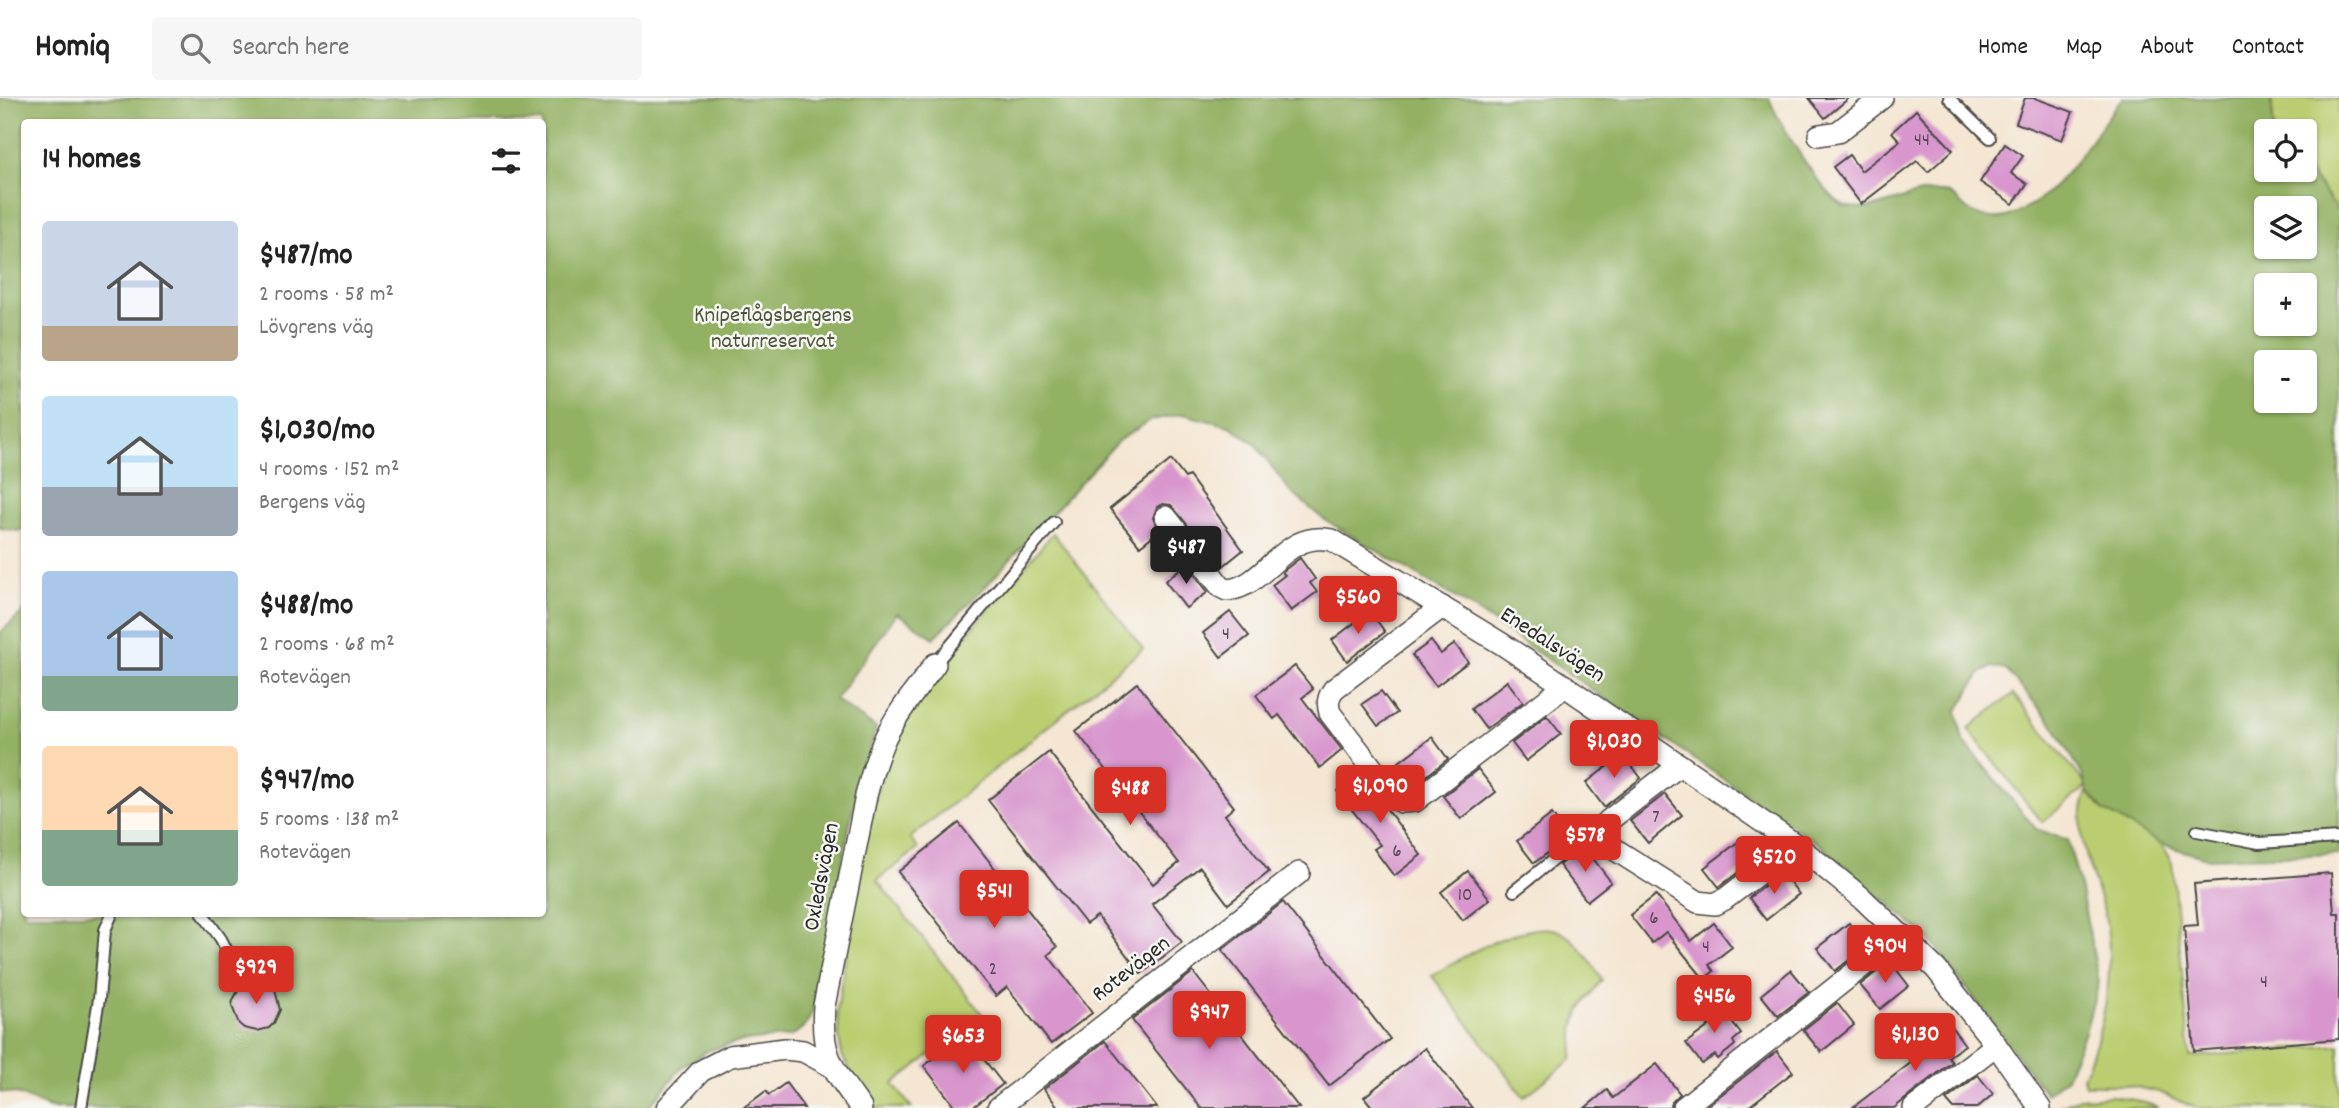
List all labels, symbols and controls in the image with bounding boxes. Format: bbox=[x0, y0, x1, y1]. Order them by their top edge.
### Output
search box bbox=[152, 17, 642, 80]
text: Homiq bbox=[35, 25, 110, 72]
icon: search bbox=[176, 29, 214, 67]
text: Search here bbox=[232, 30, 349, 67]
text: Home bbox=[1978, 31, 2028, 65]
text: Map bbox=[2066, 31, 2102, 65]
text: About bbox=[2140, 31, 2194, 65]
text: Contact bbox=[2232, 31, 2304, 65]
map controls bbox=[2254, 119, 2317, 413]
button: locate bbox=[2254, 119, 2317, 182]
house number: 44 bbox=[1914, 128, 1930, 155]
text: 14 homes bbox=[42, 140, 141, 183]
icon: filters bbox=[487, 142, 525, 180]
button: layers bbox=[2254, 196, 2317, 259]
text: $487/mo bbox=[259, 236, 353, 279]
icon: home bbox=[98, 249, 182, 333]
button: + bbox=[2254, 273, 2317, 336]
text: 2 rooms · 58 m² bbox=[259, 279, 394, 312]
park label: Knipeflågsbergens naturreservat bbox=[694, 300, 852, 359]
text: Lövgrens väg bbox=[259, 312, 374, 345]
button: − bbox=[2254, 350, 2317, 413]
text: $1,030/mo bbox=[259, 411, 375, 454]
icon: home bbox=[98, 424, 182, 508]
text: 4 rooms · 152 m² bbox=[259, 454, 399, 487]
text: Bergens väg bbox=[259, 487, 365, 520]
pin: $487 bbox=[1145, 526, 1227, 586]
text: $487 bbox=[1166, 532, 1206, 565]
pin: $560 bbox=[1317, 576, 1399, 636]
text: $560 bbox=[1335, 582, 1381, 615]
text: $488/mo bbox=[259, 586, 353, 629]
icon: home bbox=[98, 599, 182, 683]
street label: Enedalsvägen bbox=[1493, 600, 1611, 692]
house number: 4 bbox=[1222, 622, 1230, 649]
text: 2 rooms · 68 m² bbox=[259, 629, 395, 662]
text: Rotevägen bbox=[259, 662, 351, 695]
pin: $1,030 bbox=[1557, 720, 1671, 780]
text: $1,030 bbox=[1586, 726, 1642, 759]
text: $947/mo bbox=[259, 761, 354, 804]
pin: $1,090 bbox=[1323, 766, 1437, 825]
pin: $488 bbox=[1089, 768, 1171, 827]
text: $1,090 bbox=[1352, 771, 1408, 804]
text: $488 bbox=[1110, 773, 1150, 806]
icon: home bbox=[98, 774, 182, 858]
text: 5 rooms · 138 m² bbox=[259, 804, 399, 837]
house number: 7 bbox=[1652, 805, 1660, 832]
pin: $578 bbox=[1544, 814, 1626, 874]
street label: Oxledsvägen bbox=[796, 820, 850, 934]
text: $578 bbox=[1565, 820, 1605, 853]
pin: $520 bbox=[1733, 836, 1815, 896]
text: Rotevägen bbox=[259, 837, 351, 870]
house number: 6 bbox=[1392, 839, 1402, 866]
text: $520 bbox=[1752, 842, 1796, 875]
pin: $541 bbox=[953, 870, 1035, 930]
text: $541 bbox=[976, 876, 1012, 909]
house number: 10 bbox=[1458, 883, 1472, 910]
house number: 6 bbox=[1649, 906, 1659, 933]
pin: $904 bbox=[1844, 926, 1926, 985]
street label: Rotevägen bbox=[1086, 929, 1178, 1011]
text: $904 bbox=[1863, 931, 1907, 964]
house number: 4 bbox=[1702, 935, 1710, 962]
pin: $929 bbox=[215, 946, 297, 1006]
text: $929 bbox=[235, 952, 277, 985]
house number: 2 bbox=[989, 957, 997, 984]
house number: 4 bbox=[2260, 970, 2268, 997]
pin: $456 bbox=[1673, 976, 1755, 1035]
text: $456 bbox=[1692, 981, 1736, 1014]
pin: $947 bbox=[1168, 992, 1250, 1051]
text: $947 bbox=[1189, 997, 1229, 1030]
pin: $1,130 bbox=[1858, 1014, 1972, 1073]
pin: $653 bbox=[922, 1016, 1004, 1075]
text: $1,130 bbox=[1891, 1019, 1939, 1052]
text: $653 bbox=[941, 1021, 985, 1054]

